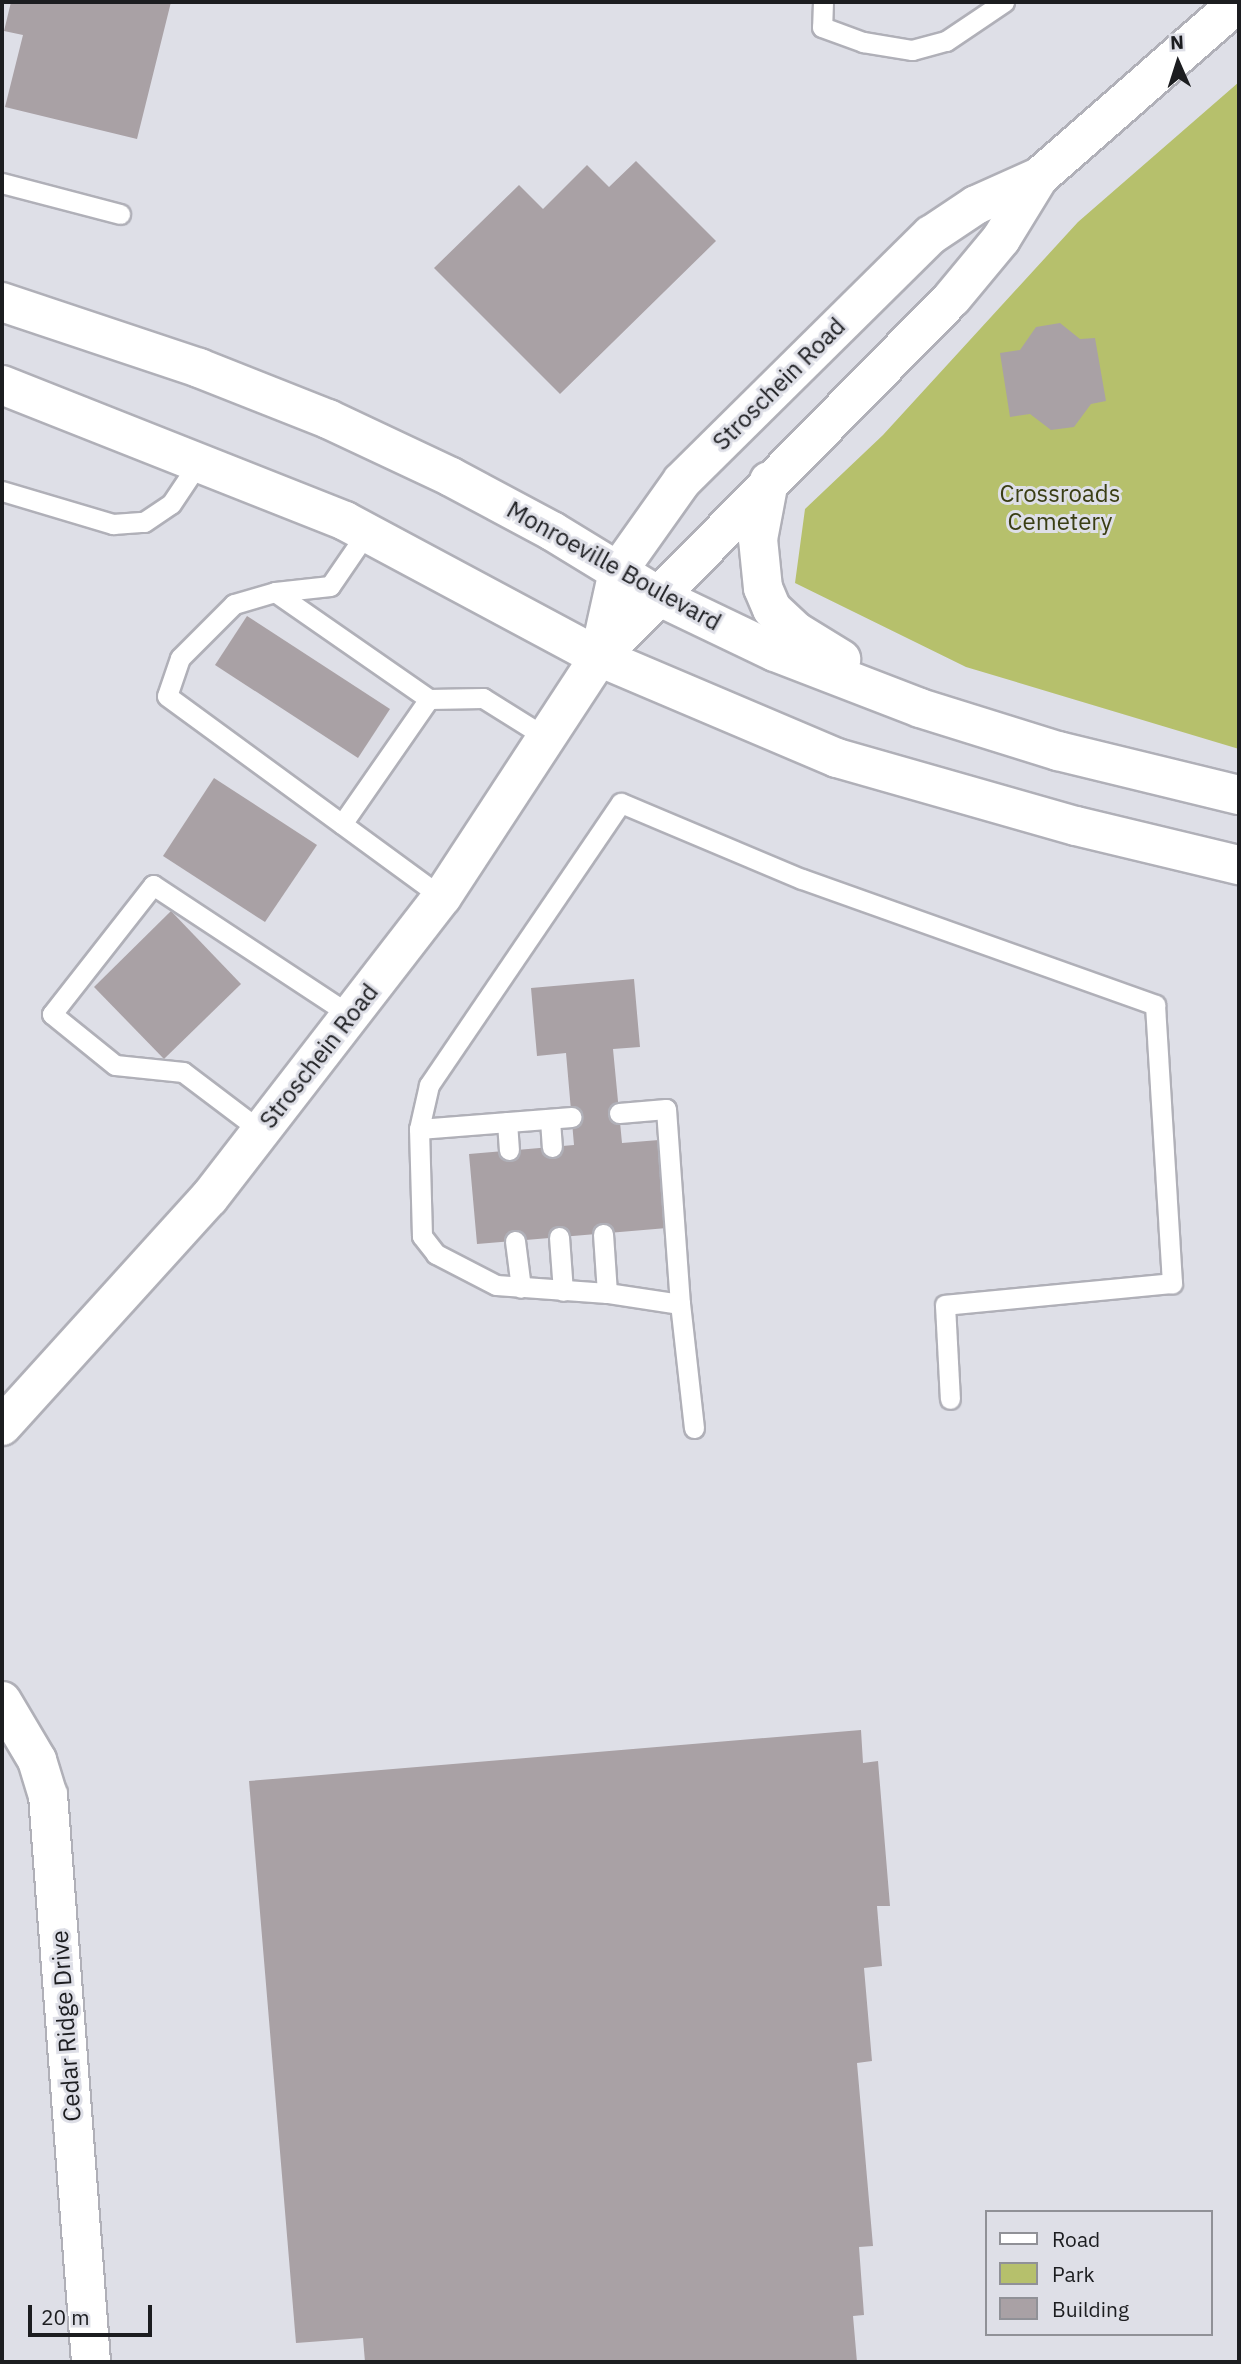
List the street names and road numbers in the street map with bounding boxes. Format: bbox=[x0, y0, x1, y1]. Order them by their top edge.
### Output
street label: Stroschein Road bbox=[707, 312, 851, 456]
street label: Monroeville Boulevard bbox=[502, 495, 726, 637]
street label: Stroschein Road bbox=[254, 978, 384, 1134]
street label: Cedar Ridge Drive bbox=[45, 1929, 87, 2123]

